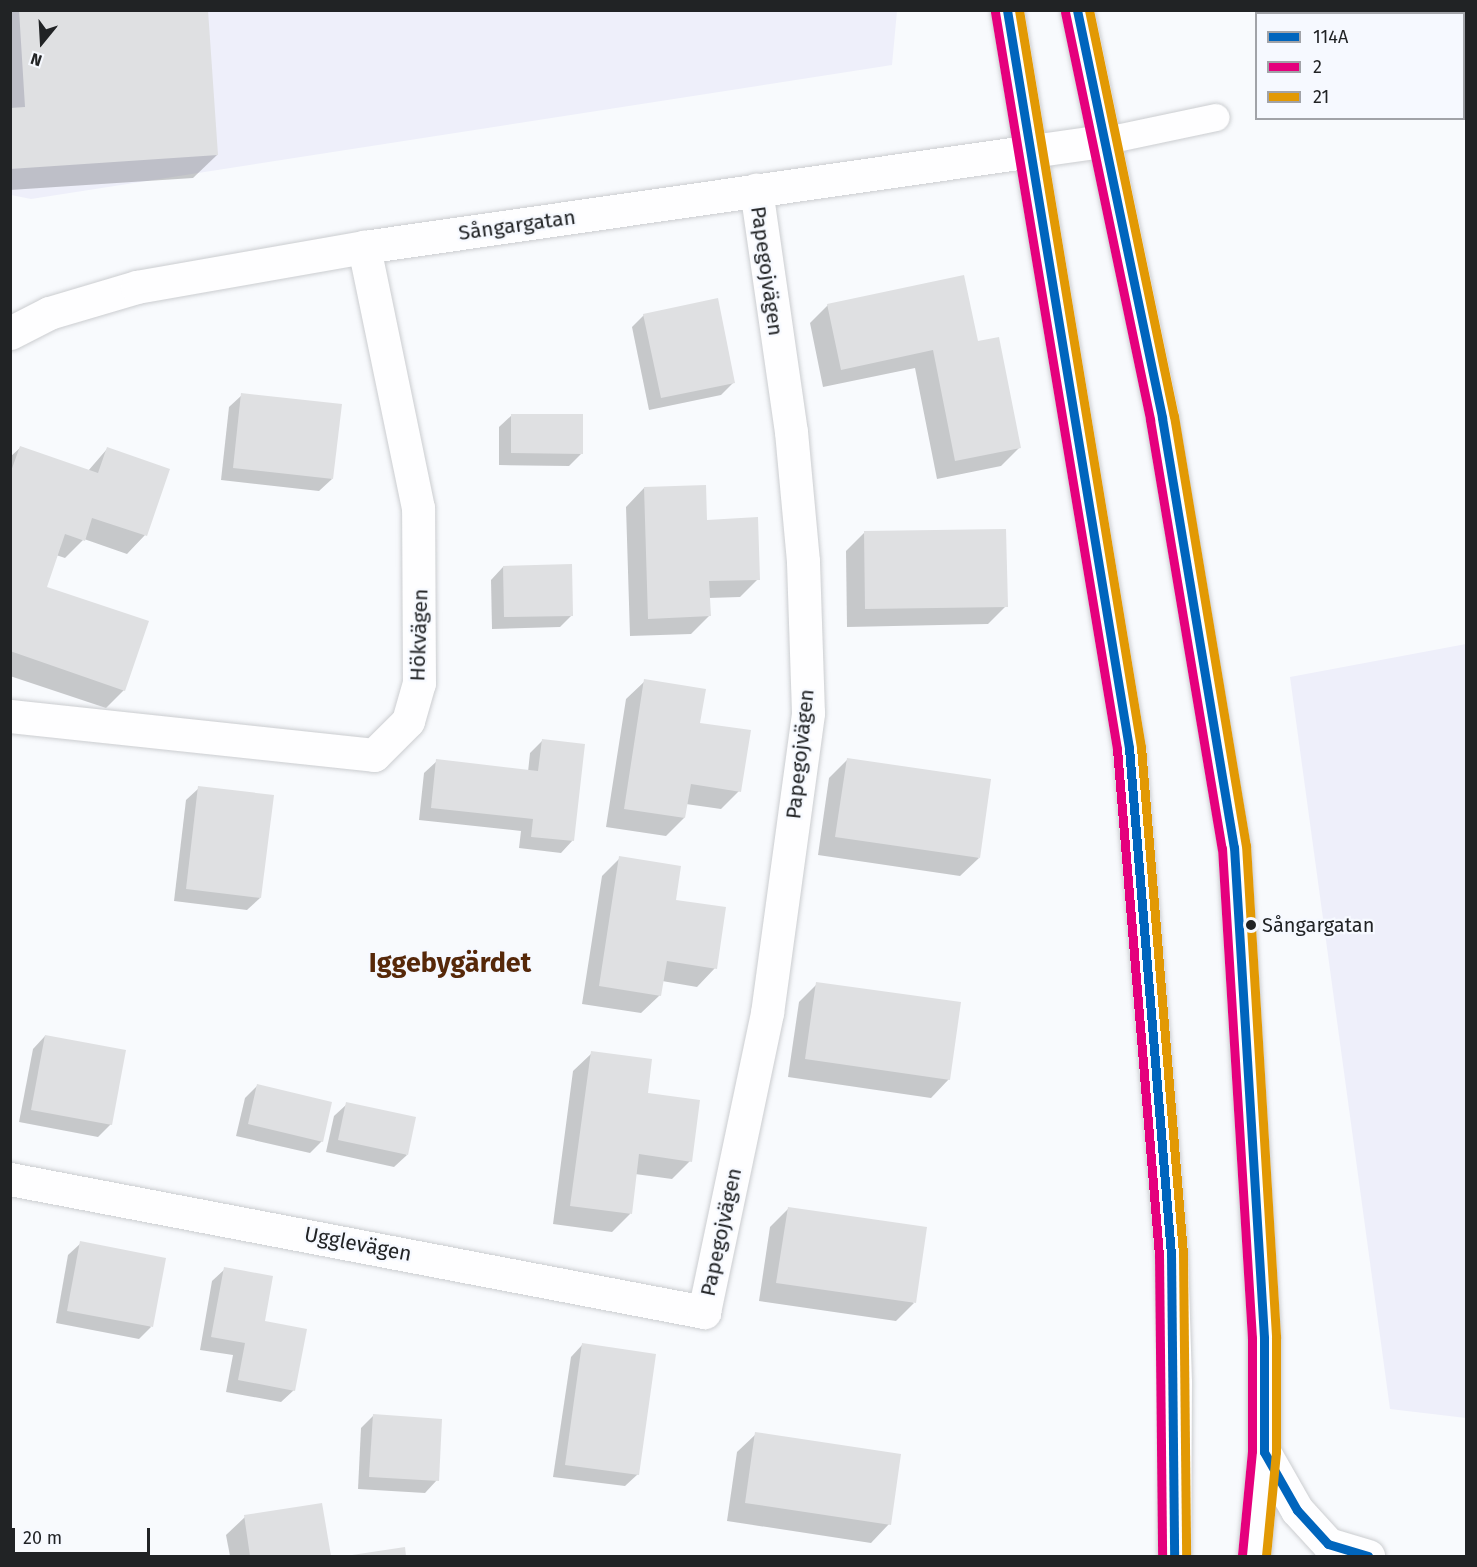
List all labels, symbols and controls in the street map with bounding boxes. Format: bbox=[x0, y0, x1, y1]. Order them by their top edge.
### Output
north arrow bbox=[12, 12, 72, 72]
legend bbox=[1255, 12, 1465, 120]
text: 114A bbox=[1313, 26, 1348, 48]
text: N bbox=[28, 49, 44, 70]
text: 2 bbox=[1313, 56, 1322, 78]
text: 21 bbox=[1313, 86, 1329, 108]
street label: Sångargatan bbox=[457, 204, 577, 246]
street label: Papegojvägen bbox=[745, 205, 789, 337]
street label: Hökvägen bbox=[405, 588, 433, 682]
street label: Papegojvägen bbox=[781, 688, 819, 820]
place label: Sångargatan bbox=[1262, 913, 1374, 937]
marker: Sångargatan bbox=[1245, 919, 1257, 931]
district label: Iggebygärdet bbox=[369, 948, 531, 980]
street label: Papegojvägen bbox=[695, 1165, 747, 1299]
street label: Ugglevägen bbox=[302, 1221, 414, 1267]
scale bar bbox=[15, 1516, 153, 1554]
text: 20 m bbox=[23, 1527, 62, 1549]

